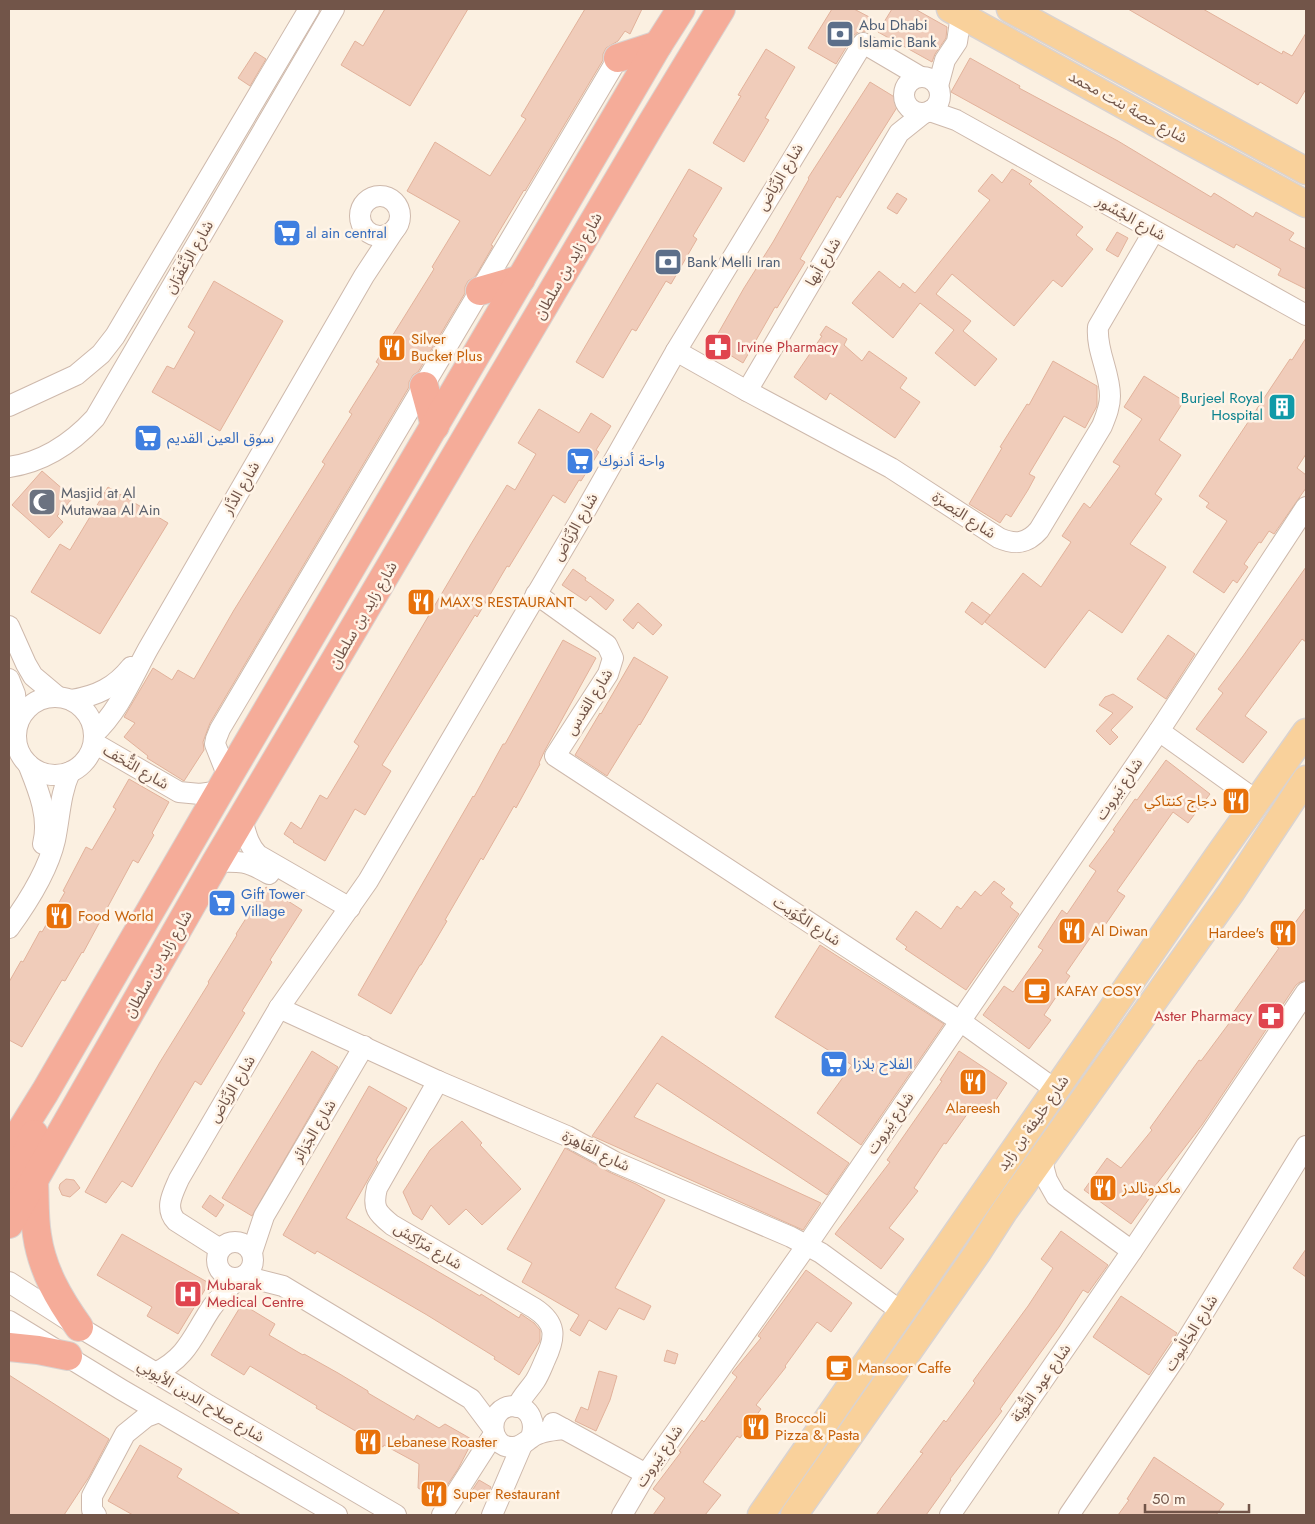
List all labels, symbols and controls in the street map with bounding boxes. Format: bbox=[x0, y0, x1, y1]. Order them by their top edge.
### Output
place label: Abu Dhabi Islamic Bank bbox=[859, 14, 937, 53]
bank icon: Abu Dhabi Islamic Bank bbox=[825, 19, 855, 49]
street label: شارع حصة بنت محمد bbox=[1064, 65, 1192, 150]
street label: شارع الرِّيَاض bbox=[751, 139, 810, 215]
street label: شارع الجُسُور bbox=[1091, 189, 1170, 247]
street label: شارع زايد بن سلطان bbox=[528, 208, 609, 324]
street label: شارع الزَّعْفَرَان bbox=[159, 216, 220, 298]
supermarket icon: al ain central bbox=[272, 218, 302, 248]
place label: al ain central bbox=[306, 222, 387, 244]
street label: شارع أبها bbox=[800, 233, 847, 291]
bank icon: Bank Melli Iran bbox=[653, 247, 683, 277]
place label: Bank Melli Iran bbox=[687, 251, 781, 273]
place label: Silver Bucket Plus bbox=[411, 328, 482, 367]
pharmacy icon: Irvine Pharmacy bbox=[703, 332, 733, 362]
restaurant icon: Silver Bucket Plus bbox=[377, 333, 407, 363]
place label: Irvine Pharmacy bbox=[737, 336, 838, 358]
place label: Burjeel Royal Hospital bbox=[1181, 387, 1263, 426]
building icon: Burjeel Royal Hospital bbox=[1267, 392, 1297, 422]
supermarket icon: سوق العين القديم bbox=[133, 423, 163, 453]
place label: سوق العين القديم bbox=[167, 427, 274, 449]
supermarket icon: واحة أدنوك bbox=[565, 446, 595, 476]
place label: واحة أدنوك bbox=[599, 450, 665, 472]
street label: شارع الدَّار bbox=[216, 457, 266, 520]
place label: Masjid at Al Mutawaa Al Ain bbox=[61, 482, 160, 521]
street label: شارع البَصرَة bbox=[927, 486, 1000, 545]
mosque icon: Masjid at Al Mutawaa Al Ain bbox=[27, 487, 57, 517]
street label: شارع الرِّيَاض bbox=[547, 489, 604, 566]
street label: شارع زايد بن سلطان bbox=[323, 557, 404, 673]
restaurant icon: MAX'S RESTAURANT bbox=[406, 587, 436, 617]
place label: MAX'S RESTAURANT bbox=[440, 591, 574, 613]
street label: شارع القدس bbox=[560, 664, 619, 740]
street label: شارع التُّحَف bbox=[98, 739, 173, 796]
street label: شارع بَيروت bbox=[1090, 753, 1149, 825]
restaurant icon: دجاج كنتاكي bbox=[1221, 786, 1251, 816]
place label: دجاج كنتاكي bbox=[1144, 790, 1217, 813]
place label: Gift Tower Village bbox=[241, 883, 306, 922]
supermarket icon: Gift Tower Village bbox=[207, 888, 237, 918]
street label: شارع الكُوَيت bbox=[768, 891, 845, 952]
restaurant icon: Food World bbox=[44, 901, 74, 931]
place label: Food World bbox=[78, 905, 153, 927]
street label: شارع زايد بن سلطان bbox=[118, 906, 199, 1022]
restaurant icon: Al Diwan bbox=[1057, 916, 1087, 946]
restaurant icon: Hardee's bbox=[1268, 918, 1298, 948]
place label: Al Diwan bbox=[1091, 920, 1148, 942]
place label: Hardee's bbox=[1209, 922, 1264, 944]
cafe icon: KAFAY COSY bbox=[1022, 976, 1052, 1006]
place label: KAFAY COSY bbox=[1056, 980, 1142, 1002]
pharmacy icon: Aster Pharmacy bbox=[1256, 1001, 1286, 1031]
place label: Aster Pharmacy bbox=[1154, 1005, 1252, 1027]
supermarket icon: الفلاح بلازا bbox=[819, 1049, 849, 1079]
street label: شارع الرِّيَاض bbox=[203, 1051, 262, 1127]
place label: الفلاح بلازا bbox=[853, 1053, 913, 1076]
restaurant icon: Alareesh bbox=[958, 1067, 988, 1097]
street label: شارع خليفة بن زايد bbox=[992, 1070, 1075, 1176]
street label: شارع بَيروت bbox=[861, 1087, 920, 1159]
street label: شارع الجَزائر bbox=[286, 1095, 342, 1168]
place label: Alareesh bbox=[946, 1097, 1000, 1119]
street label: شارع القَاهِرَة bbox=[558, 1125, 634, 1178]
restaurant icon: ماكدونالدز bbox=[1088, 1173, 1118, 1203]
place label: ماكدونالدز bbox=[1121, 1177, 1181, 1199]
street label: شارع مَرّاكِش bbox=[389, 1217, 466, 1276]
place label: Mubarak Medical Centre bbox=[207, 1274, 304, 1313]
hospital icon: Mubarak Medical Centre bbox=[173, 1279, 203, 1309]
street label: شارع الجَالْبوت bbox=[1159, 1290, 1224, 1376]
street label: شارع عود التُّوبَة bbox=[1005, 1339, 1077, 1427]
cafe icon: Mansoor Caffe bbox=[824, 1353, 854, 1383]
street label: شارع صلاح الدين الأيوبي bbox=[133, 1354, 269, 1449]
place label: Mansoor Caffe bbox=[858, 1357, 951, 1379]
place label: Broccoli Pizza & Pasta bbox=[775, 1407, 860, 1446]
restaurant icon: Broccoli Pizza & Pasta bbox=[741, 1412, 771, 1442]
street label: شارع بَيروت bbox=[630, 1420, 689, 1492]
restaurant icon: Lebanese Roaster bbox=[353, 1427, 383, 1457]
place label: Lebanese Roaster bbox=[387, 1431, 498, 1453]
restaurant icon: Super Restaurant bbox=[419, 1479, 449, 1509]
scale bar bbox=[1145, 1482, 1249, 1514]
place label: Super Restaurant bbox=[453, 1483, 560, 1505]
text: 50 m bbox=[1152, 1488, 1186, 1510]

